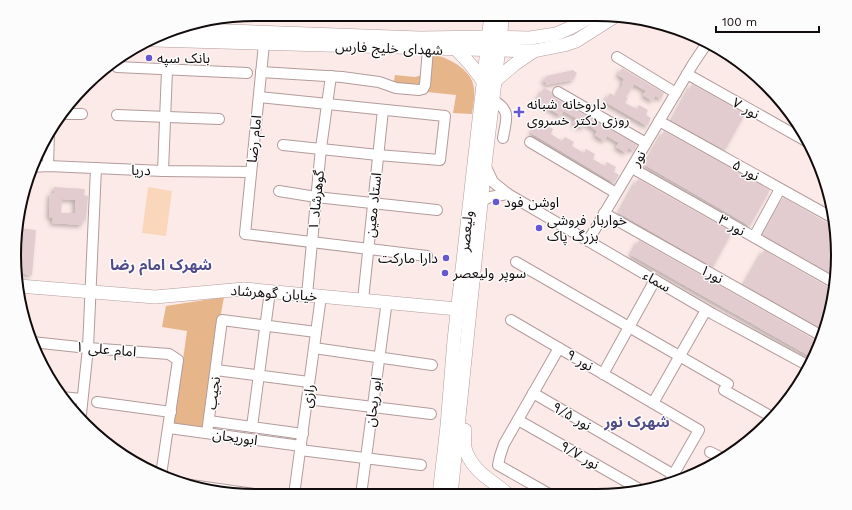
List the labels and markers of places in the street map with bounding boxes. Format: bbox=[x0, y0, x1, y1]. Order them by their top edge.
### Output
place label: بانک سپه bbox=[157, 50, 210, 68]
marker: بانک سپه bbox=[144, 53, 154, 63]
place label: داروخانه شبانه روزی دکتر خسروی bbox=[527, 96, 630, 129]
marker: داروخانه شبانه روزی دکتر خسروی bbox=[514, 107, 524, 117]
place label: اوشن فود bbox=[504, 194, 559, 211]
marker: اوشن فود bbox=[491, 197, 501, 207]
place label: خواربار فروشی بزرگ پاک bbox=[547, 212, 627, 246]
marker: خواربار فروشی بزرگ پاک bbox=[534, 223, 544, 233]
place label: دارا مارکت bbox=[378, 250, 438, 267]
marker: دارا مارکت bbox=[441, 253, 451, 263]
place label: سوپر ولیعصر bbox=[452, 265, 526, 283]
marker: سوپر ولیعصر bbox=[440, 268, 450, 278]

